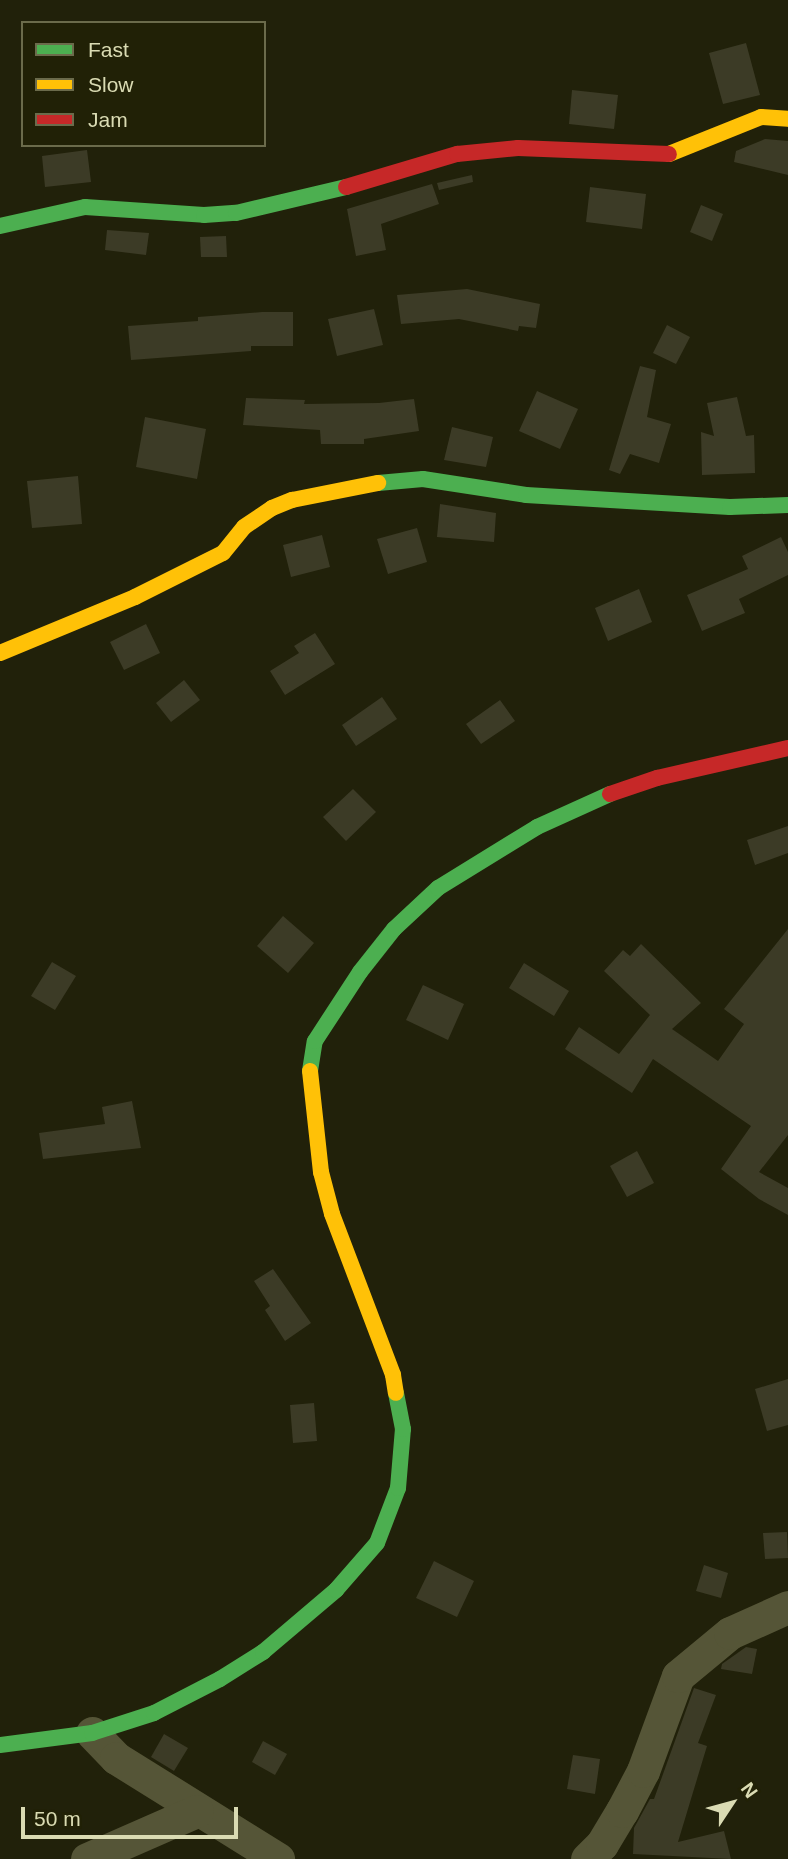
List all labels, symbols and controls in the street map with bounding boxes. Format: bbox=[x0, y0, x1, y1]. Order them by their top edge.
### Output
legend bbox=[21, 21, 266, 147]
text: Fast bbox=[88, 38, 129, 61]
text: Slow bbox=[88, 73, 134, 96]
text: Jam bbox=[88, 108, 128, 131]
north arrow bbox=[697, 1768, 767, 1838]
text: N bbox=[737, 1779, 762, 1802]
scale bar bbox=[24, 1792, 242, 1836]
text: 50 m bbox=[34, 1807, 81, 1830]

